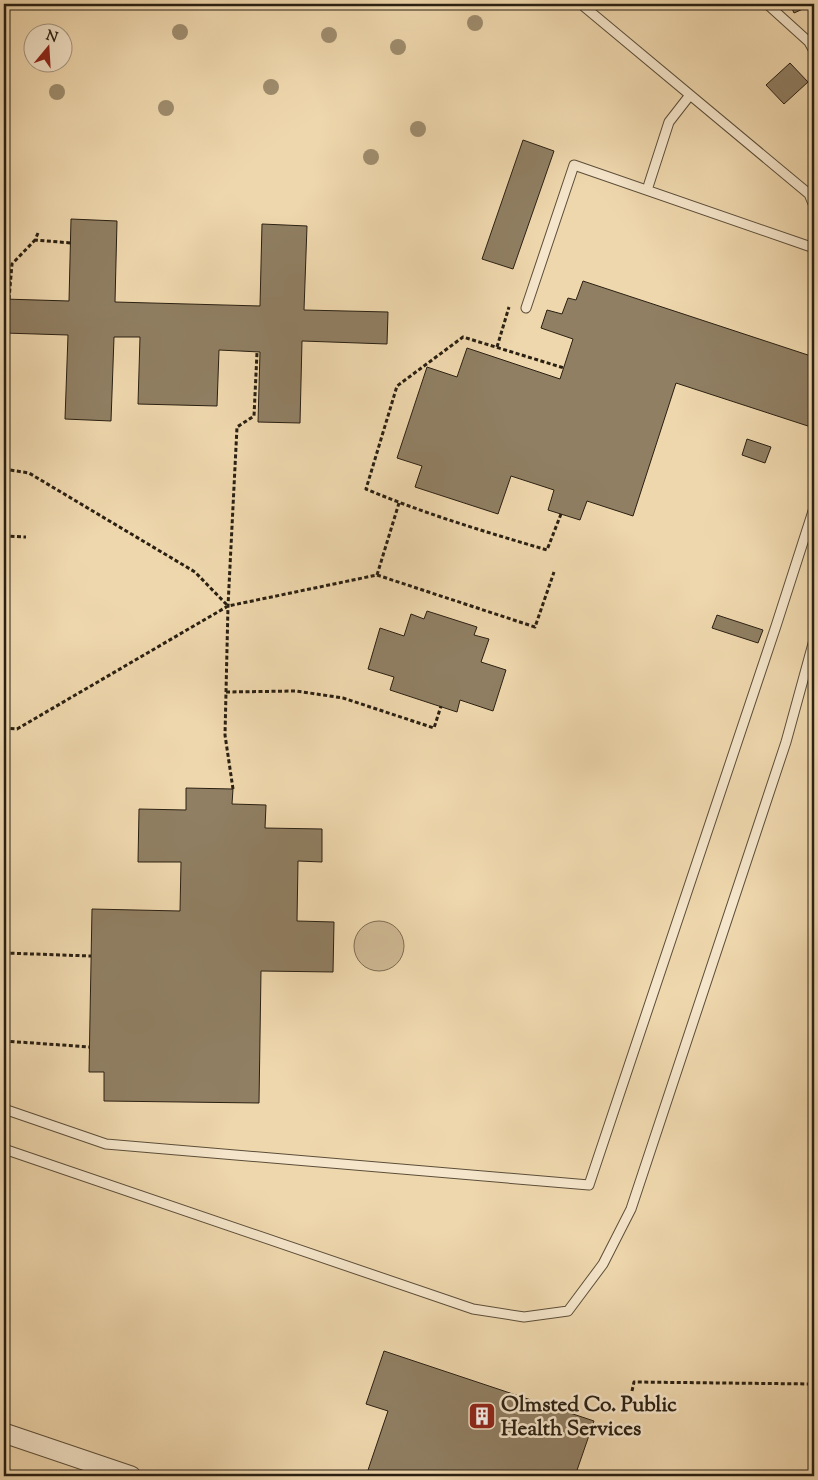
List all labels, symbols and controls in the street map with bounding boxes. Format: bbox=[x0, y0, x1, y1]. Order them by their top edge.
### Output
north arrow bbox=[22, 22, 72, 72]
text: N bbox=[43, 26, 60, 49]
place label: Olmsted Co. Public Health Services bbox=[501, 1391, 677, 1445]
building icon: Olmsted Co. Public Health Services bbox=[467, 1401, 497, 1431]

